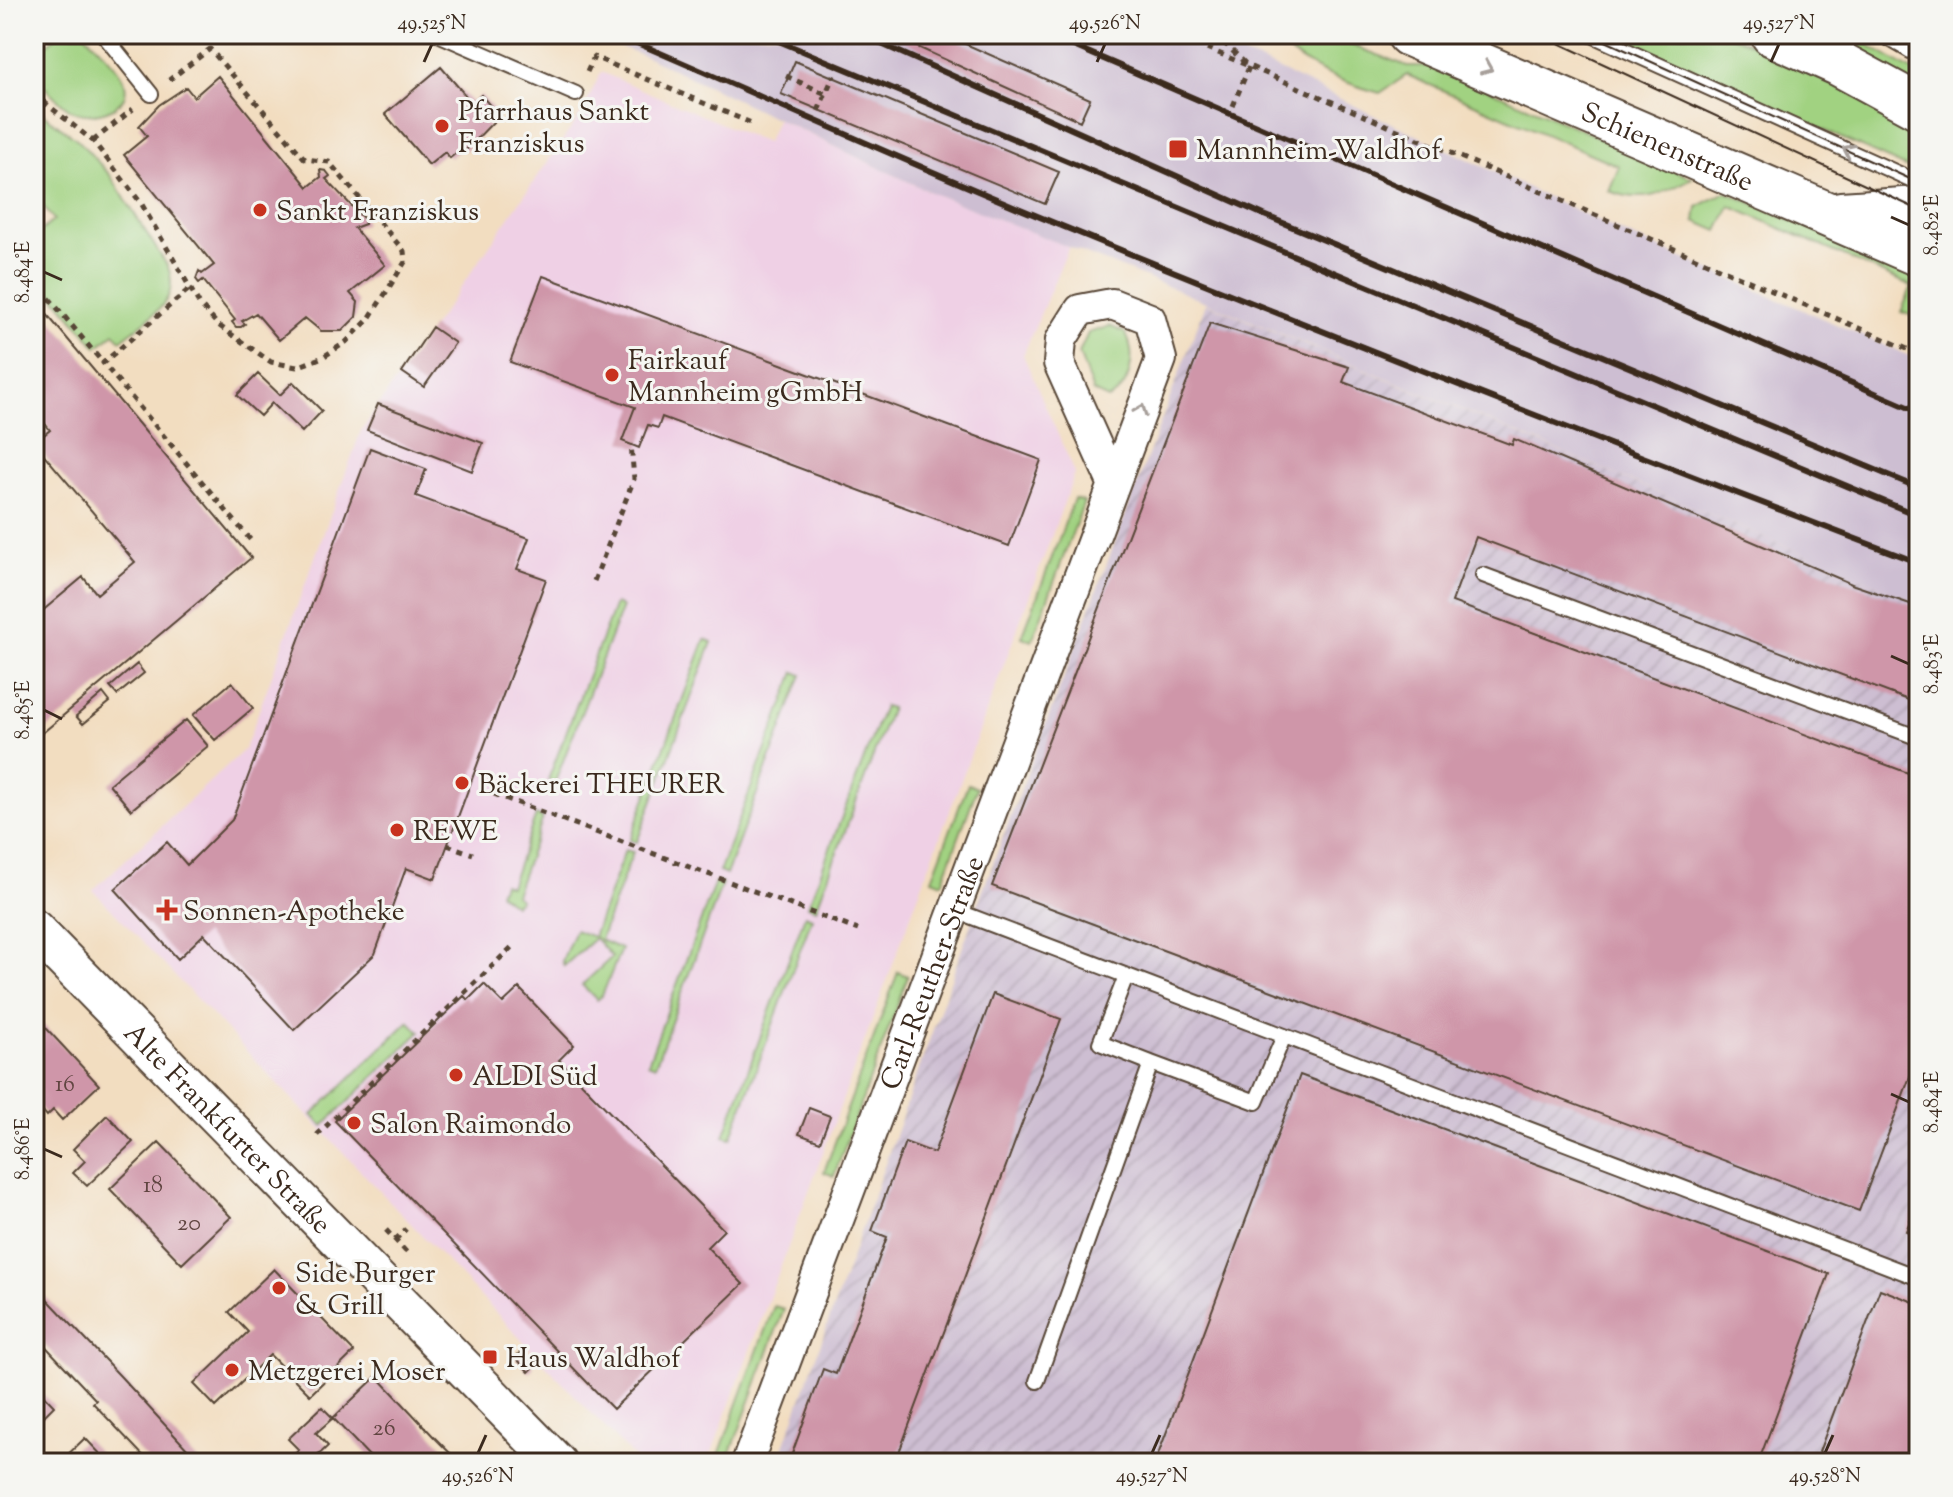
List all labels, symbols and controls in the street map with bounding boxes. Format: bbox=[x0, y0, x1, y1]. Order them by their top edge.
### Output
text: 49.525°N bbox=[398, 10, 466, 39]
text: 49.526°N bbox=[1069, 10, 1141, 39]
text: 49.527°N bbox=[1743, 10, 1815, 39]
one-way arrow bbox=[1478, 58, 1493, 74]
place label: Pfarrhaus Sankt Franziskus bbox=[458, 93, 650, 165]
street label: Schienenstraße bbox=[1574, 94, 1759, 203]
marker: Pfarrhaus Sankt Franziskus bbox=[433, 117, 451, 135]
place label: Mannheim-Waldhof bbox=[1196, 132, 1442, 172]
marker: Mannheim-Waldhof bbox=[1167, 138, 1189, 160]
one-way arrow bbox=[1842, 144, 1857, 160]
place label: Sankt Franziskus bbox=[276, 193, 479, 233]
text: 8.482°E bbox=[1919, 195, 1948, 255]
marker: Sankt Franziskus bbox=[251, 201, 269, 219]
text: 8.484°E bbox=[10, 241, 39, 303]
place label: Fairkauf Mannheim gGmbH bbox=[628, 342, 863, 414]
marker: Fairkauf Mannheim gGmbH bbox=[603, 366, 621, 384]
one-way arrow bbox=[1131, 404, 1148, 418]
text: 8.483°E bbox=[1919, 634, 1948, 694]
text: 8.485°E bbox=[10, 680, 39, 740]
place label: Bäckerei THEURER bbox=[478, 766, 725, 806]
marker: Bäckerei THEURER bbox=[453, 774, 471, 792]
place label: REWE bbox=[413, 813, 498, 853]
marker: REWE bbox=[388, 821, 406, 839]
street label: Carl-Reuther-Straße bbox=[872, 851, 996, 1096]
place label: Sonnen-Apotheke bbox=[183, 893, 405, 933]
marker: Sonnen-Apotheke bbox=[158, 901, 176, 919]
street label: Alte Frankfurter Straße bbox=[113, 1015, 339, 1245]
place label: ALDI Süd bbox=[472, 1058, 598, 1098]
marker: ALDI Süd bbox=[447, 1066, 465, 1084]
house number: 16 bbox=[55, 1068, 75, 1102]
text: 8.484°E bbox=[1919, 1071, 1948, 1133]
place label: Salon Raimondo bbox=[370, 1106, 571, 1146]
marker: Salon Raimondo bbox=[345, 1114, 363, 1132]
text: 8.486°E bbox=[10, 1118, 39, 1180]
house number: 18 bbox=[143, 1169, 163, 1203]
house number: 20 bbox=[177, 1207, 201, 1241]
place label: Side Burger & Grill bbox=[295, 1255, 436, 1327]
marker: Side Burger & Grill bbox=[270, 1279, 288, 1297]
place label: Haus Waldhof bbox=[506, 1340, 682, 1380]
marker: Haus Waldhof bbox=[481, 1348, 499, 1366]
place label: Metzgerei Moser bbox=[248, 1353, 446, 1393]
marker: Metzgerei Moser bbox=[223, 1361, 241, 1379]
house number: 26 bbox=[372, 1412, 396, 1446]
text: 49.526°N bbox=[442, 1463, 514, 1492]
text: 49.527°N bbox=[1116, 1463, 1188, 1492]
text: 49.528°N bbox=[1789, 1463, 1861, 1492]

